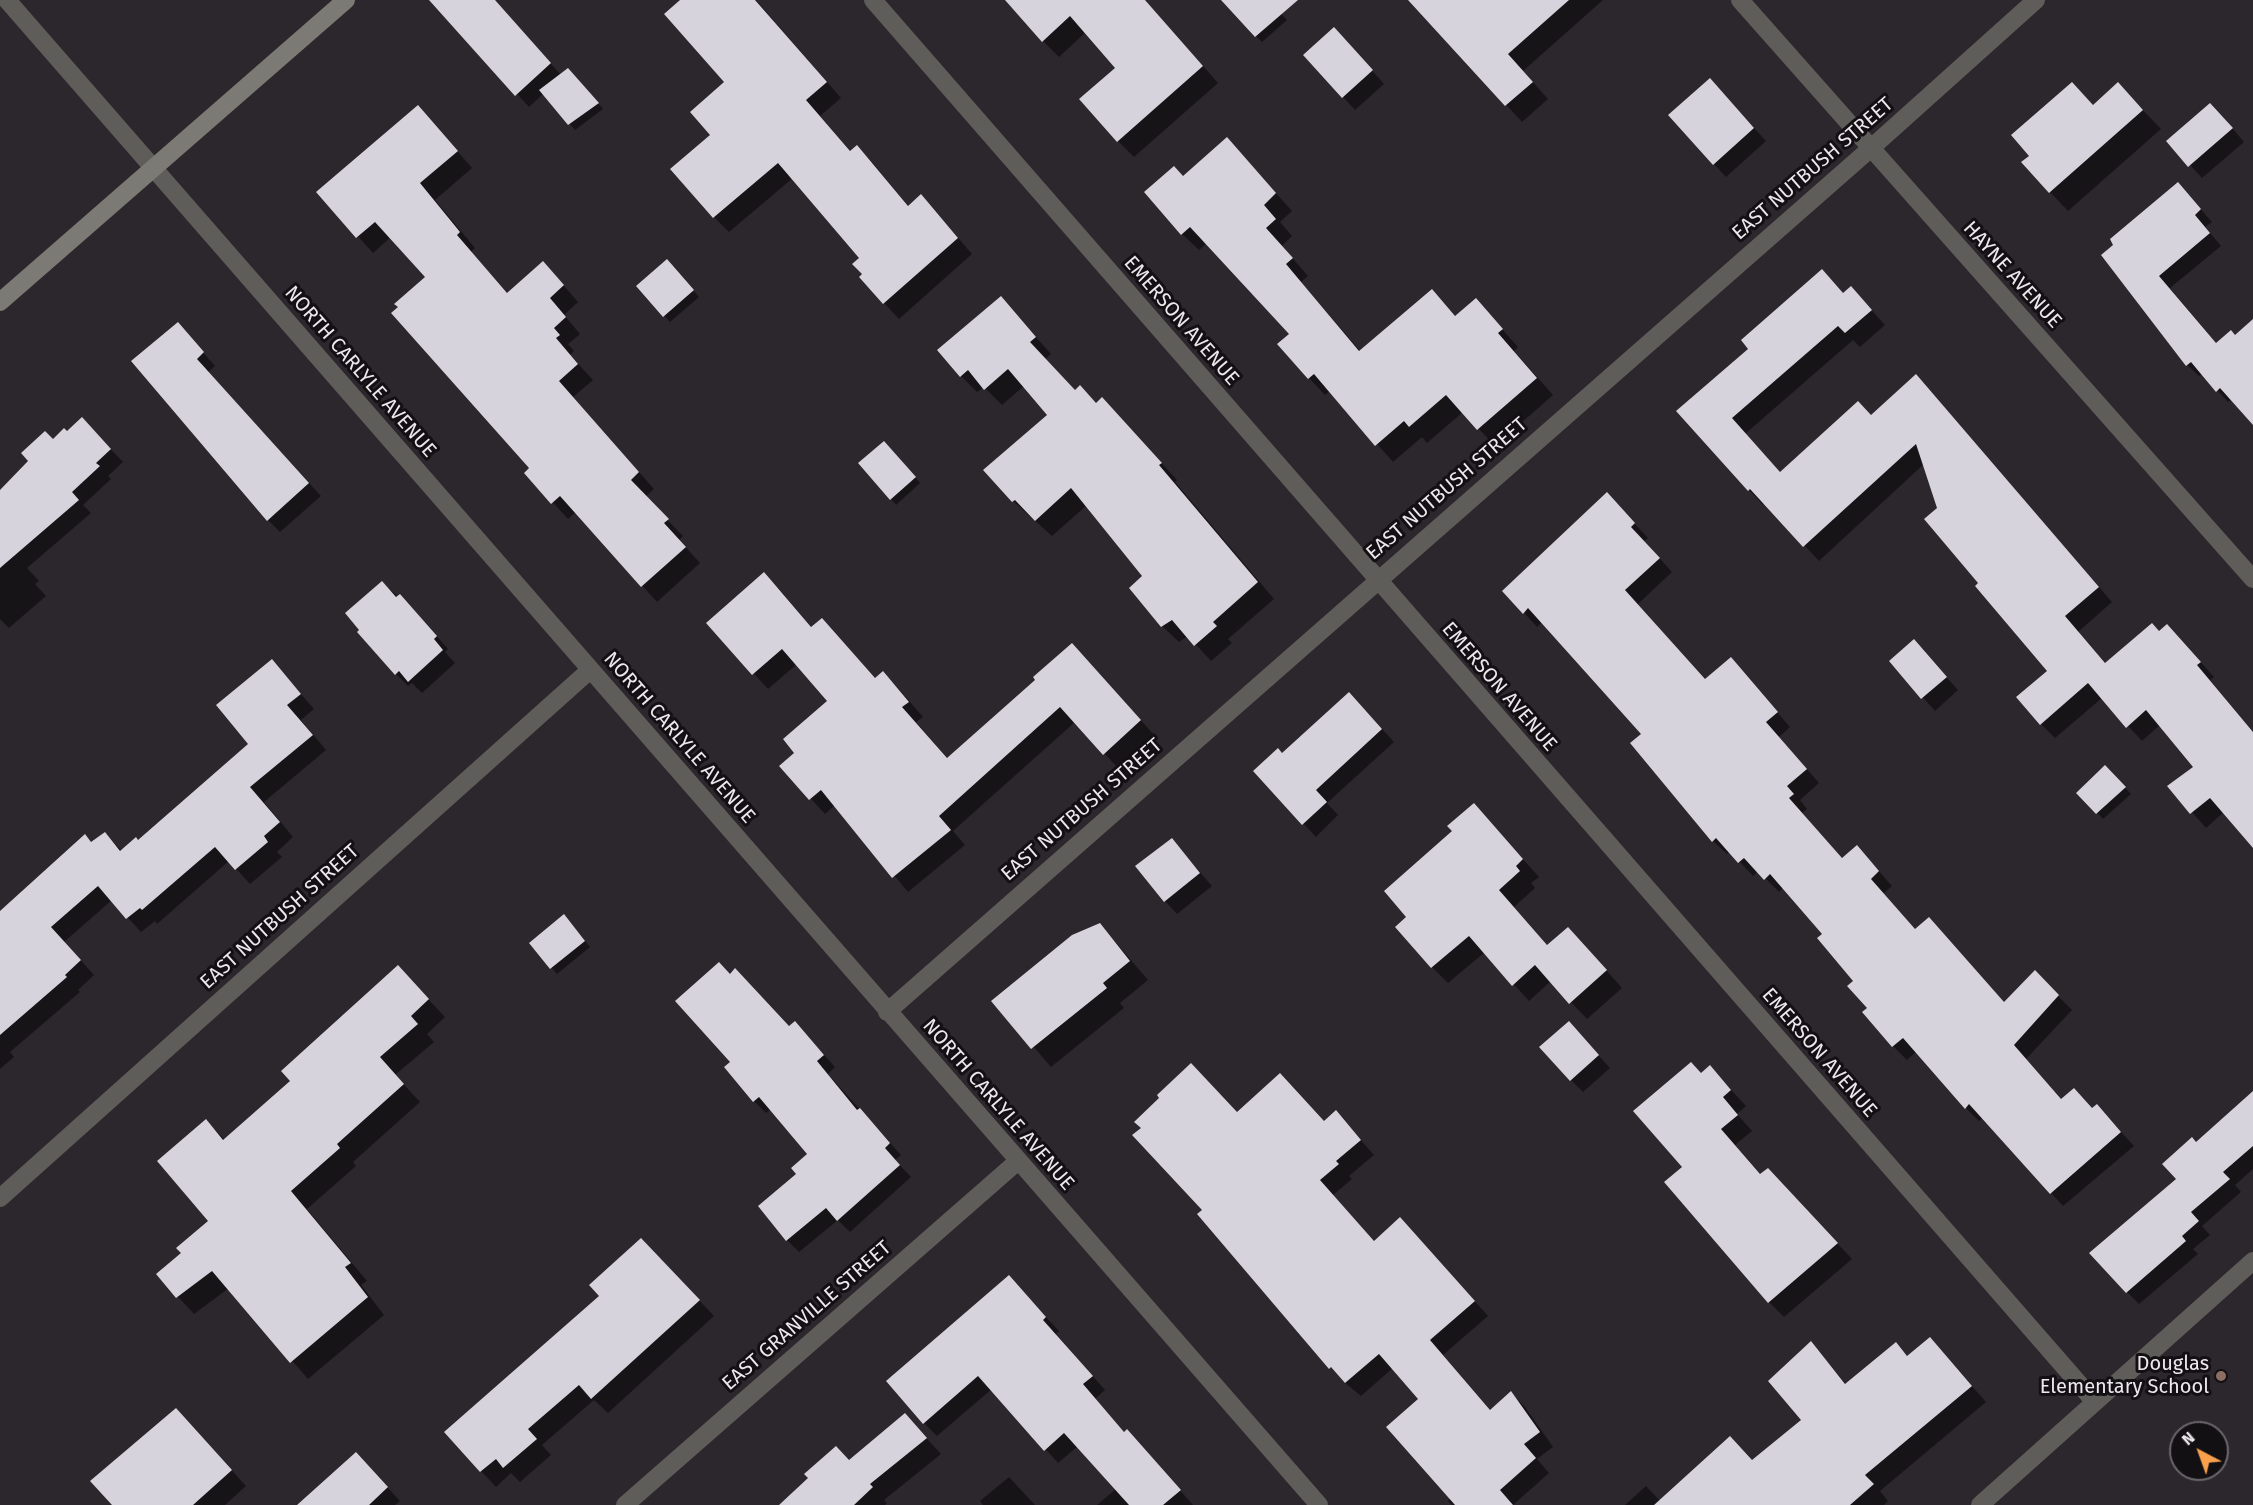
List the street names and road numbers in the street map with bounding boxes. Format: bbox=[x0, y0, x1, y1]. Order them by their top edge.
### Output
street label: EAST NUTBUSH STREET bbox=[1728, 93, 1898, 245]
street label: HAYNE AVENUE bbox=[1958, 217, 2066, 333]
street label: EMERSON AVENUE bbox=[1118, 252, 1244, 390]
street label: NORTH CARLYLE AVENUE bbox=[279, 282, 441, 462]
street label: EAST NUTBUSH STREET bbox=[1362, 413, 1532, 565]
street label: EMERSON AVENUE bbox=[1436, 618, 1562, 756]
street label: NORTH CARLYLE AVENUE bbox=[598, 648, 760, 828]
street label: EAST NUTBUSH STREET bbox=[997, 734, 1167, 886]
street label: EAST NUTBUSH STREET bbox=[196, 839, 364, 995]
street label: EMERSON AVENUE bbox=[1756, 984, 1882, 1122]
street label: NORTH CARLYLE AVENUE bbox=[917, 1015, 1079, 1195]
street label: EAST GRANVILLE STREET bbox=[718, 1236, 896, 1396]

